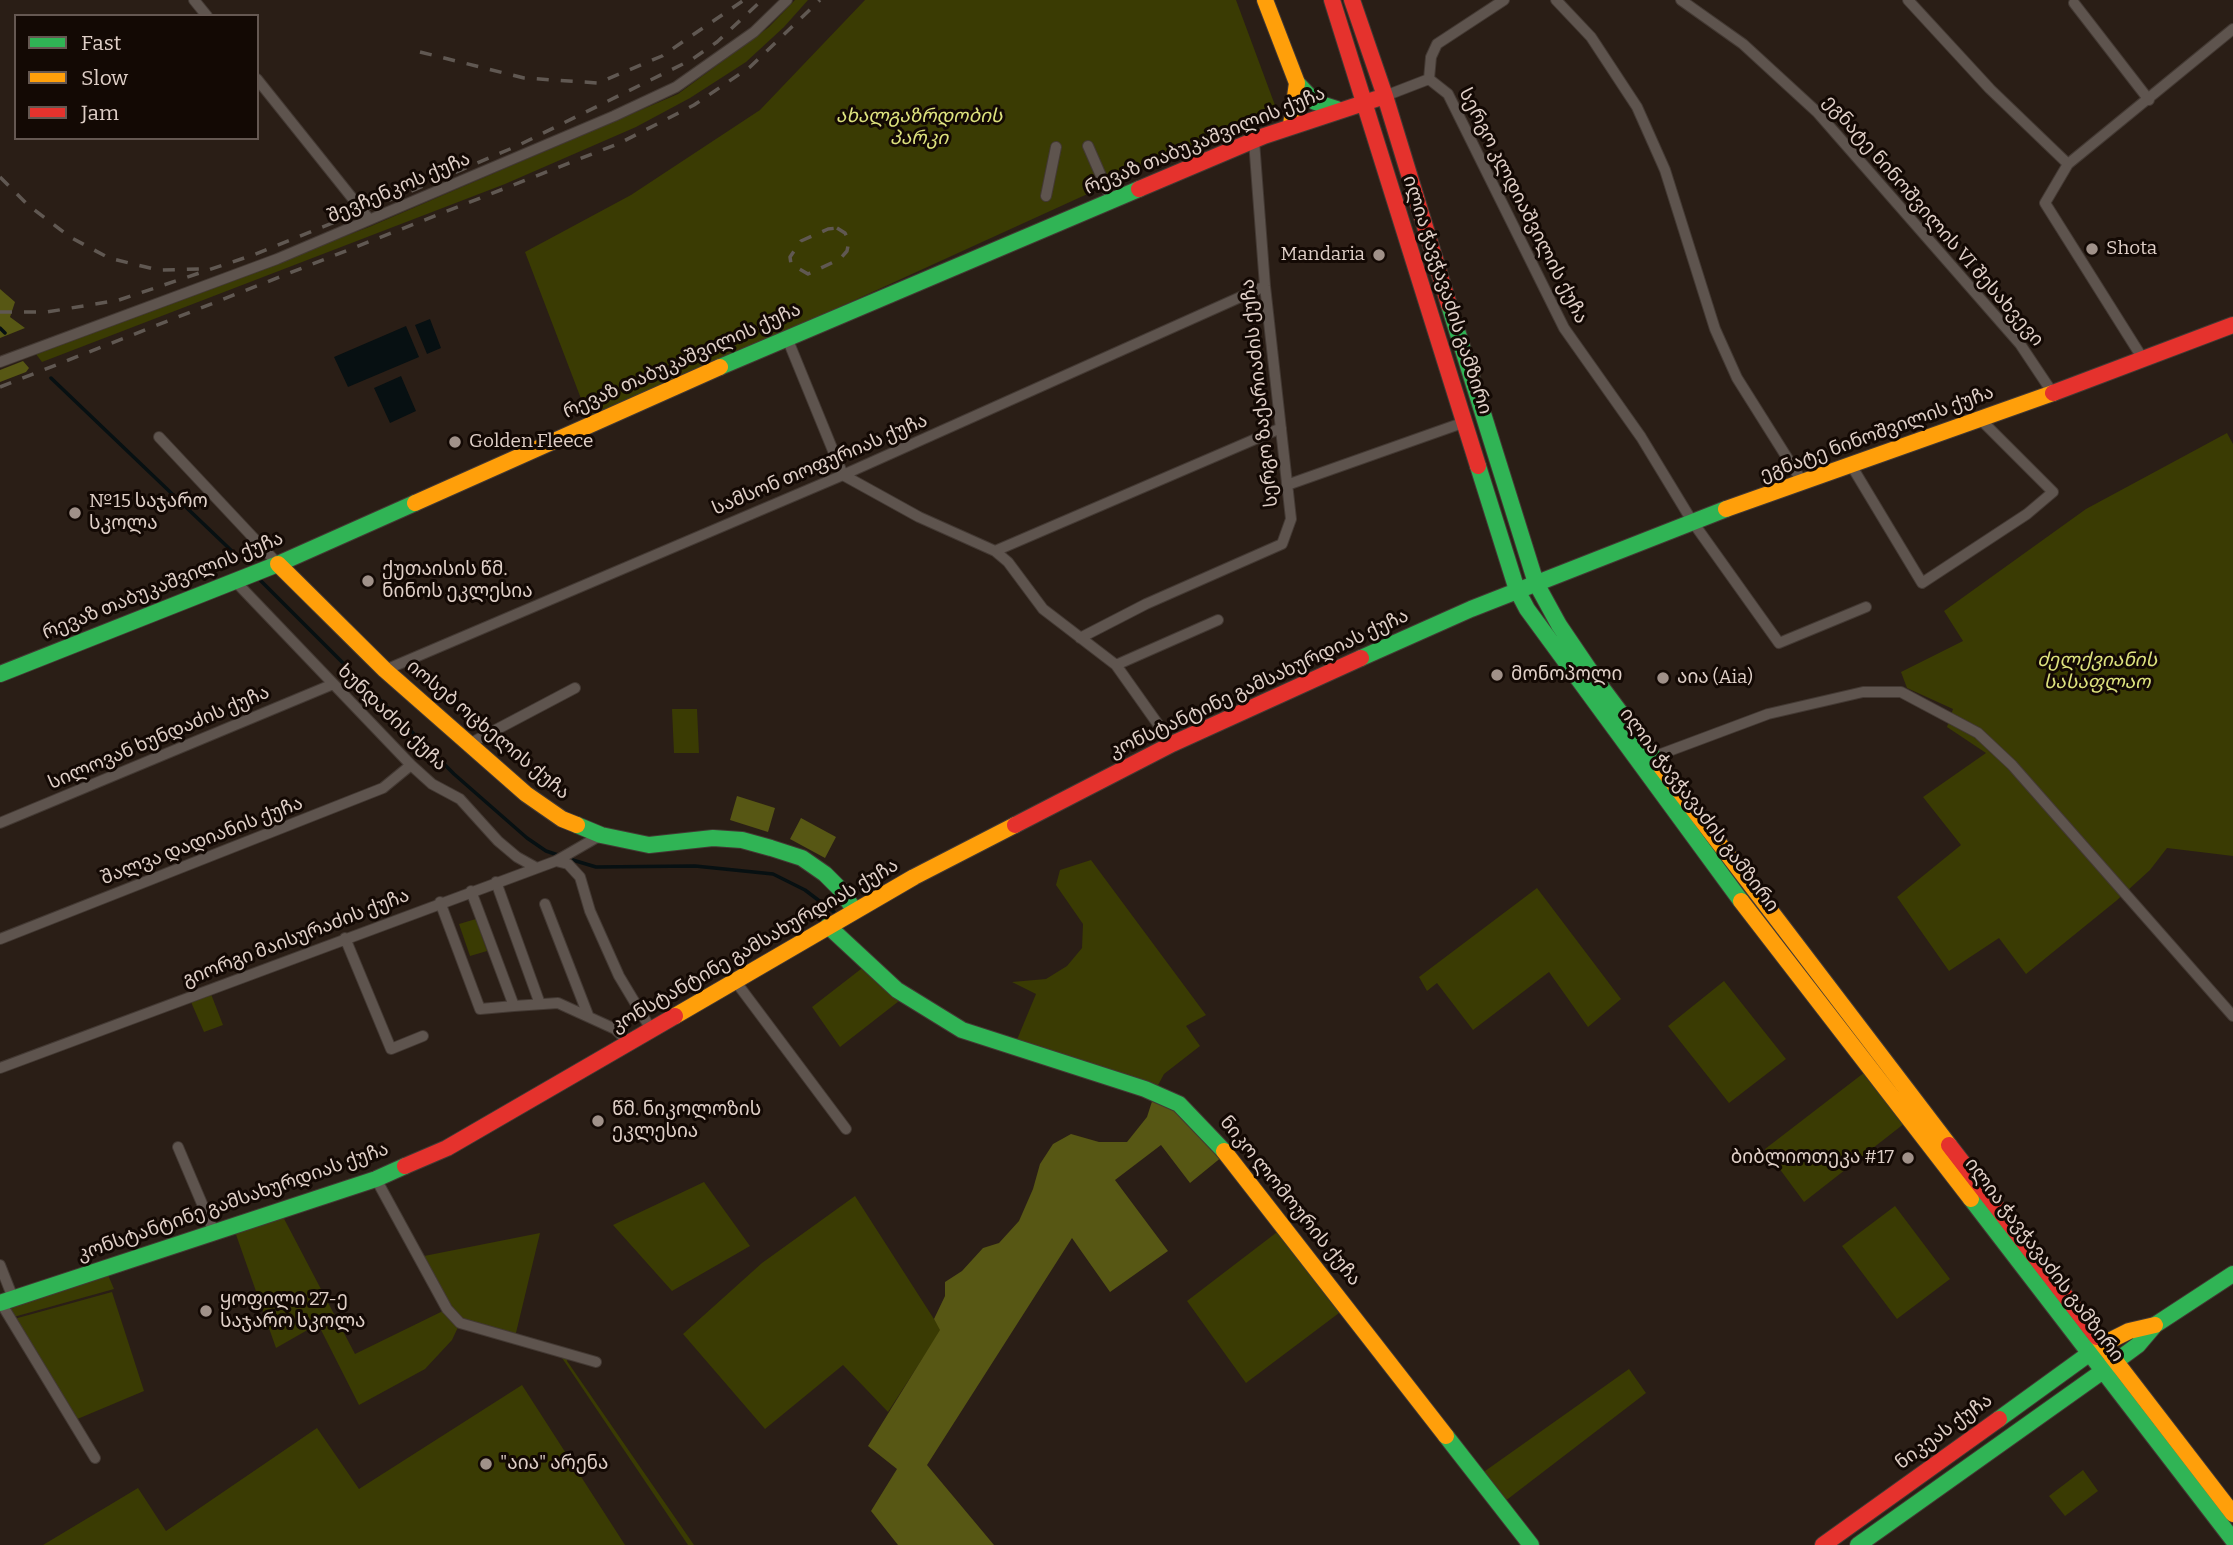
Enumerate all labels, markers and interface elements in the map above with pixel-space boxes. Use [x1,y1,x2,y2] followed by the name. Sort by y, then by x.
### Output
[14,14,259,140] legend
[81,30,121,56] text: Fast
[81,65,128,91] text: Slow
[1081,82,1329,200] street label: რევაზ თაბუკაშვილის ქუჩა
[1454,85,1592,327] street label: სერგო კლდიაშვილის ქუჩა
[1818,91,2048,351] street label: ეგნატე ნინოშვილის VI შესახვევი
[81,100,119,126] text: Jam
[836,106,1002,150] park label: ახალგაზრდობის პარკი
[324,148,474,228] street label: შევჩენკოს ქუჩა
[1398,173,1496,417] street label: ილია ჭავჭავაძის გამზირი
[2106,238,2157,260] place label: Shota
[2084,241,2100,257] marker: Shota
[1281,244,1365,266] place label: Mandaria
[1371,247,1387,263] marker: Mandaria
[1237,278,1283,508] street label: სერგო ზაქარიაძის ქუჩა
[560,298,804,424] street label: რევაზ თაბუკაშვილის ქუჩა
[1757,381,1997,487] street label: ეგნატე ნინოშვილის ქუჩა
[709,409,931,521] street label: სამსონ თოფურიას ქუჩა
[469,431,593,453] place label: Golden Fleece
[447,434,463,450] marker: Golden Fleece
[89,491,208,535] place label: №15 საჯარო სკოლა
[67,505,83,521] marker: №15 საჯარო სკოლა
[39,527,287,645] street label: რევაზ თაბუკაშვილის ქუჩა
[382,559,533,603] place label: ქუთაისის წმ. ნინოს ეკლესია
[360,573,376,589] marker: ქუთაისის წმ. ნინოს ეკლესია
[1106,604,1412,764] street label: კონსტანტინე გამსახურდიას ქუჩა
[2037,650,2157,694] park label: ძელქვიანის სასაფლაო
[402,655,574,805] street label: იოსებ ოცხელის ქუჩა
[333,660,451,776] street label: ხუნდაძის ქუჩა
[1511,664,1622,686] place label: მონოპოლი
[1489,667,1505,683] marker: მონოპოლი
[1677,667,1753,689] place label: აია (Aia)
[1655,670,1671,686] marker: აია (Aia)
[45,681,273,795] street label: სილოვან ხუნდაძის ქუჩა
[1615,703,1783,917] street label: ილია ჭავჭავაძის გამზირი
[98,792,306,890] street label: შალვა დადიანის ქუჩა
[607,854,903,1038] street label: კონსტანტინე გამსახურდიას ქუჩა
[179,884,413,992] street label: გიორგი მაისურაძის ქუჩა
[612,1099,761,1143] place label: წმ. ნიკოლოზის ეკლესია
[1214,1111,1366,1291] street label: ნიკო ლომოურის ქუჩა
[590,1113,606,1129] marker: წმ. ნიკოლოზის ეკლესია
[74,1138,392,1266] street label: კონსტანტინე გამსახურდიას ქუჩა
[1731,1147,1894,1169] place label: ბიბლიოთეკა #17
[1900,1150,1916,1166] marker: ბიბლიოთეკა #17
[1960,1153,2128,1367] street label: ილია ჭავჭავაძის გამზირი
[220,1289,366,1333] place label: ყოფილი 27-ე საჯარო სკოლა
[198,1303,214,1319] marker: ყოფილი 27-ე საჯარო სკოლა
[1891,1389,1997,1475] street label: ნიკეას ქუჩა
[500,1453,609,1475] place label: "აია" არენა
[478,1456,494,1472] marker: "აია" არენა

